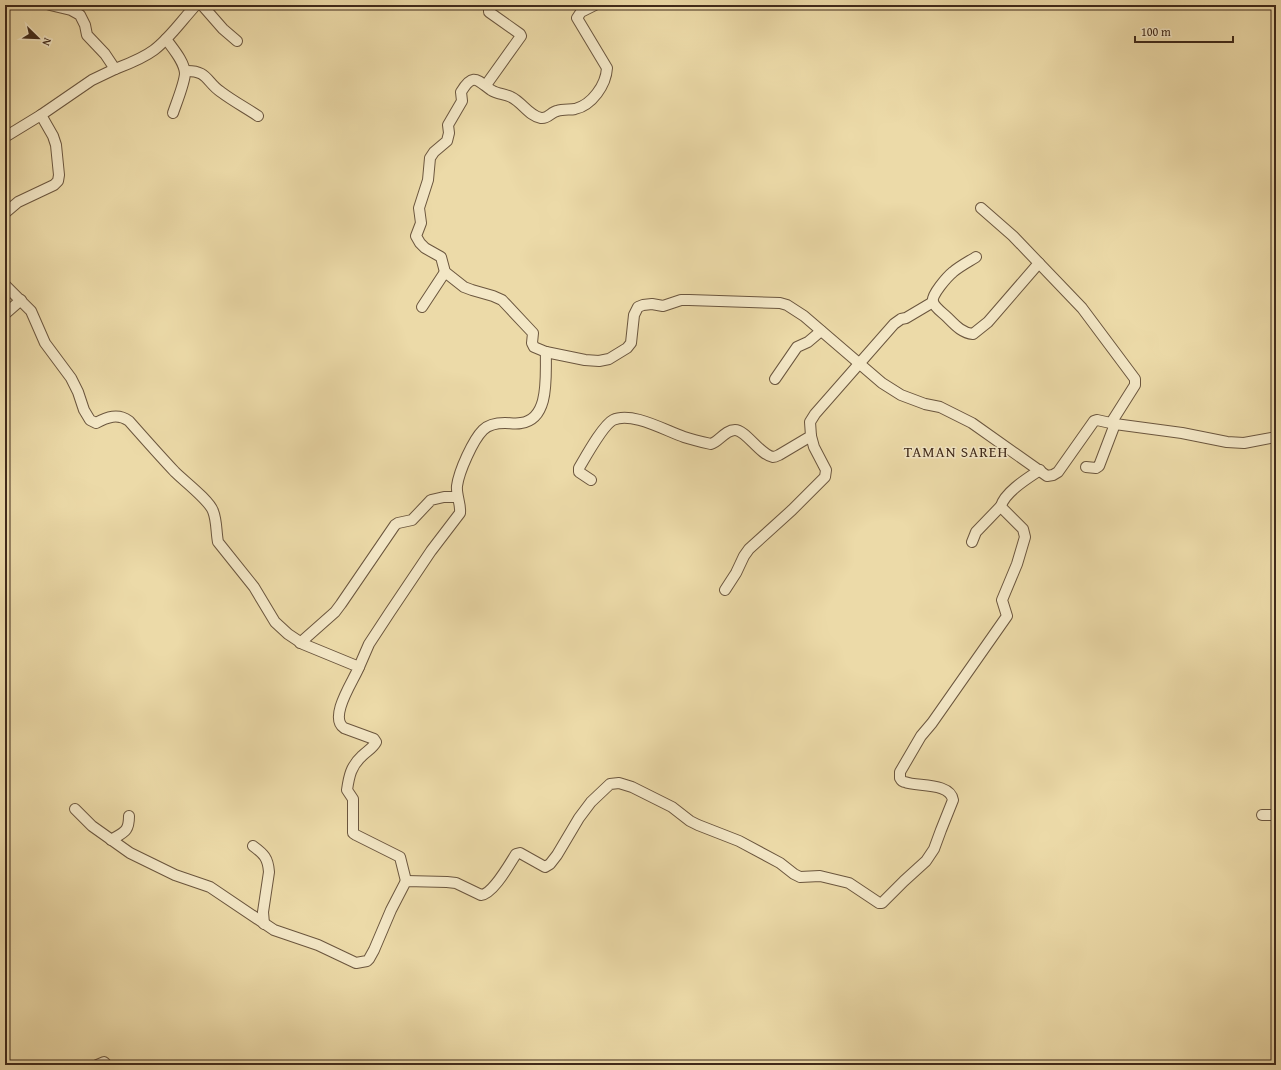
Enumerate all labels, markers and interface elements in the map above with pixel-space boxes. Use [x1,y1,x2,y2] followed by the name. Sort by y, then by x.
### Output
[18,18,58,58] north arrow
[1135,18,1233,44] scale bar
[1141,23,1171,40] text: 100 m
[38,35,56,49] text: N
[904,441,1008,462] district label: TAMAN SAREH

